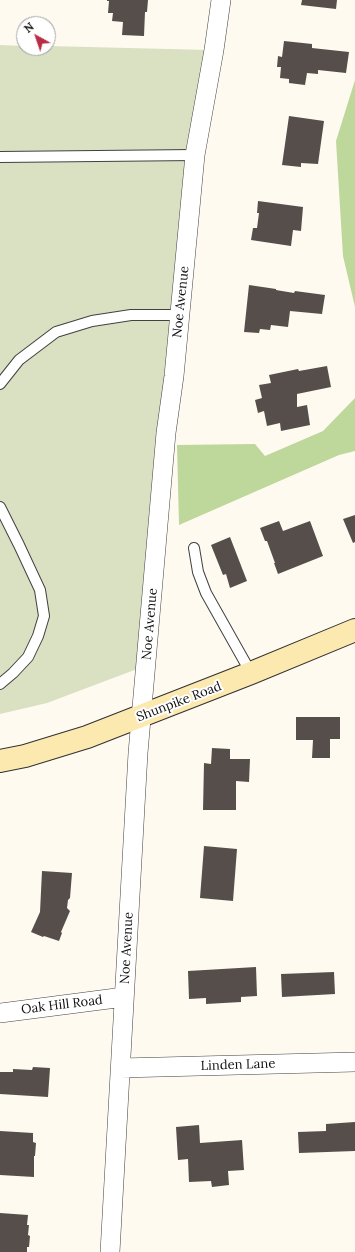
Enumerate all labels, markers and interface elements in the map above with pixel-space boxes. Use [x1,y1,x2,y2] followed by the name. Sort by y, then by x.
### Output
[16,16,56,56] north arrow
[21,19,37,36] text: N
[169,265,193,339] street label: Noe Avenue
[139,587,161,661] street label: Noe Avenue
[134,679,224,725] street label: Shunpike Road
[117,912,137,984] street label: Noe Avenue
[20,992,104,1018] street label: Oak Hill Road
[200,1056,276,1074] street label: Linden Lane

